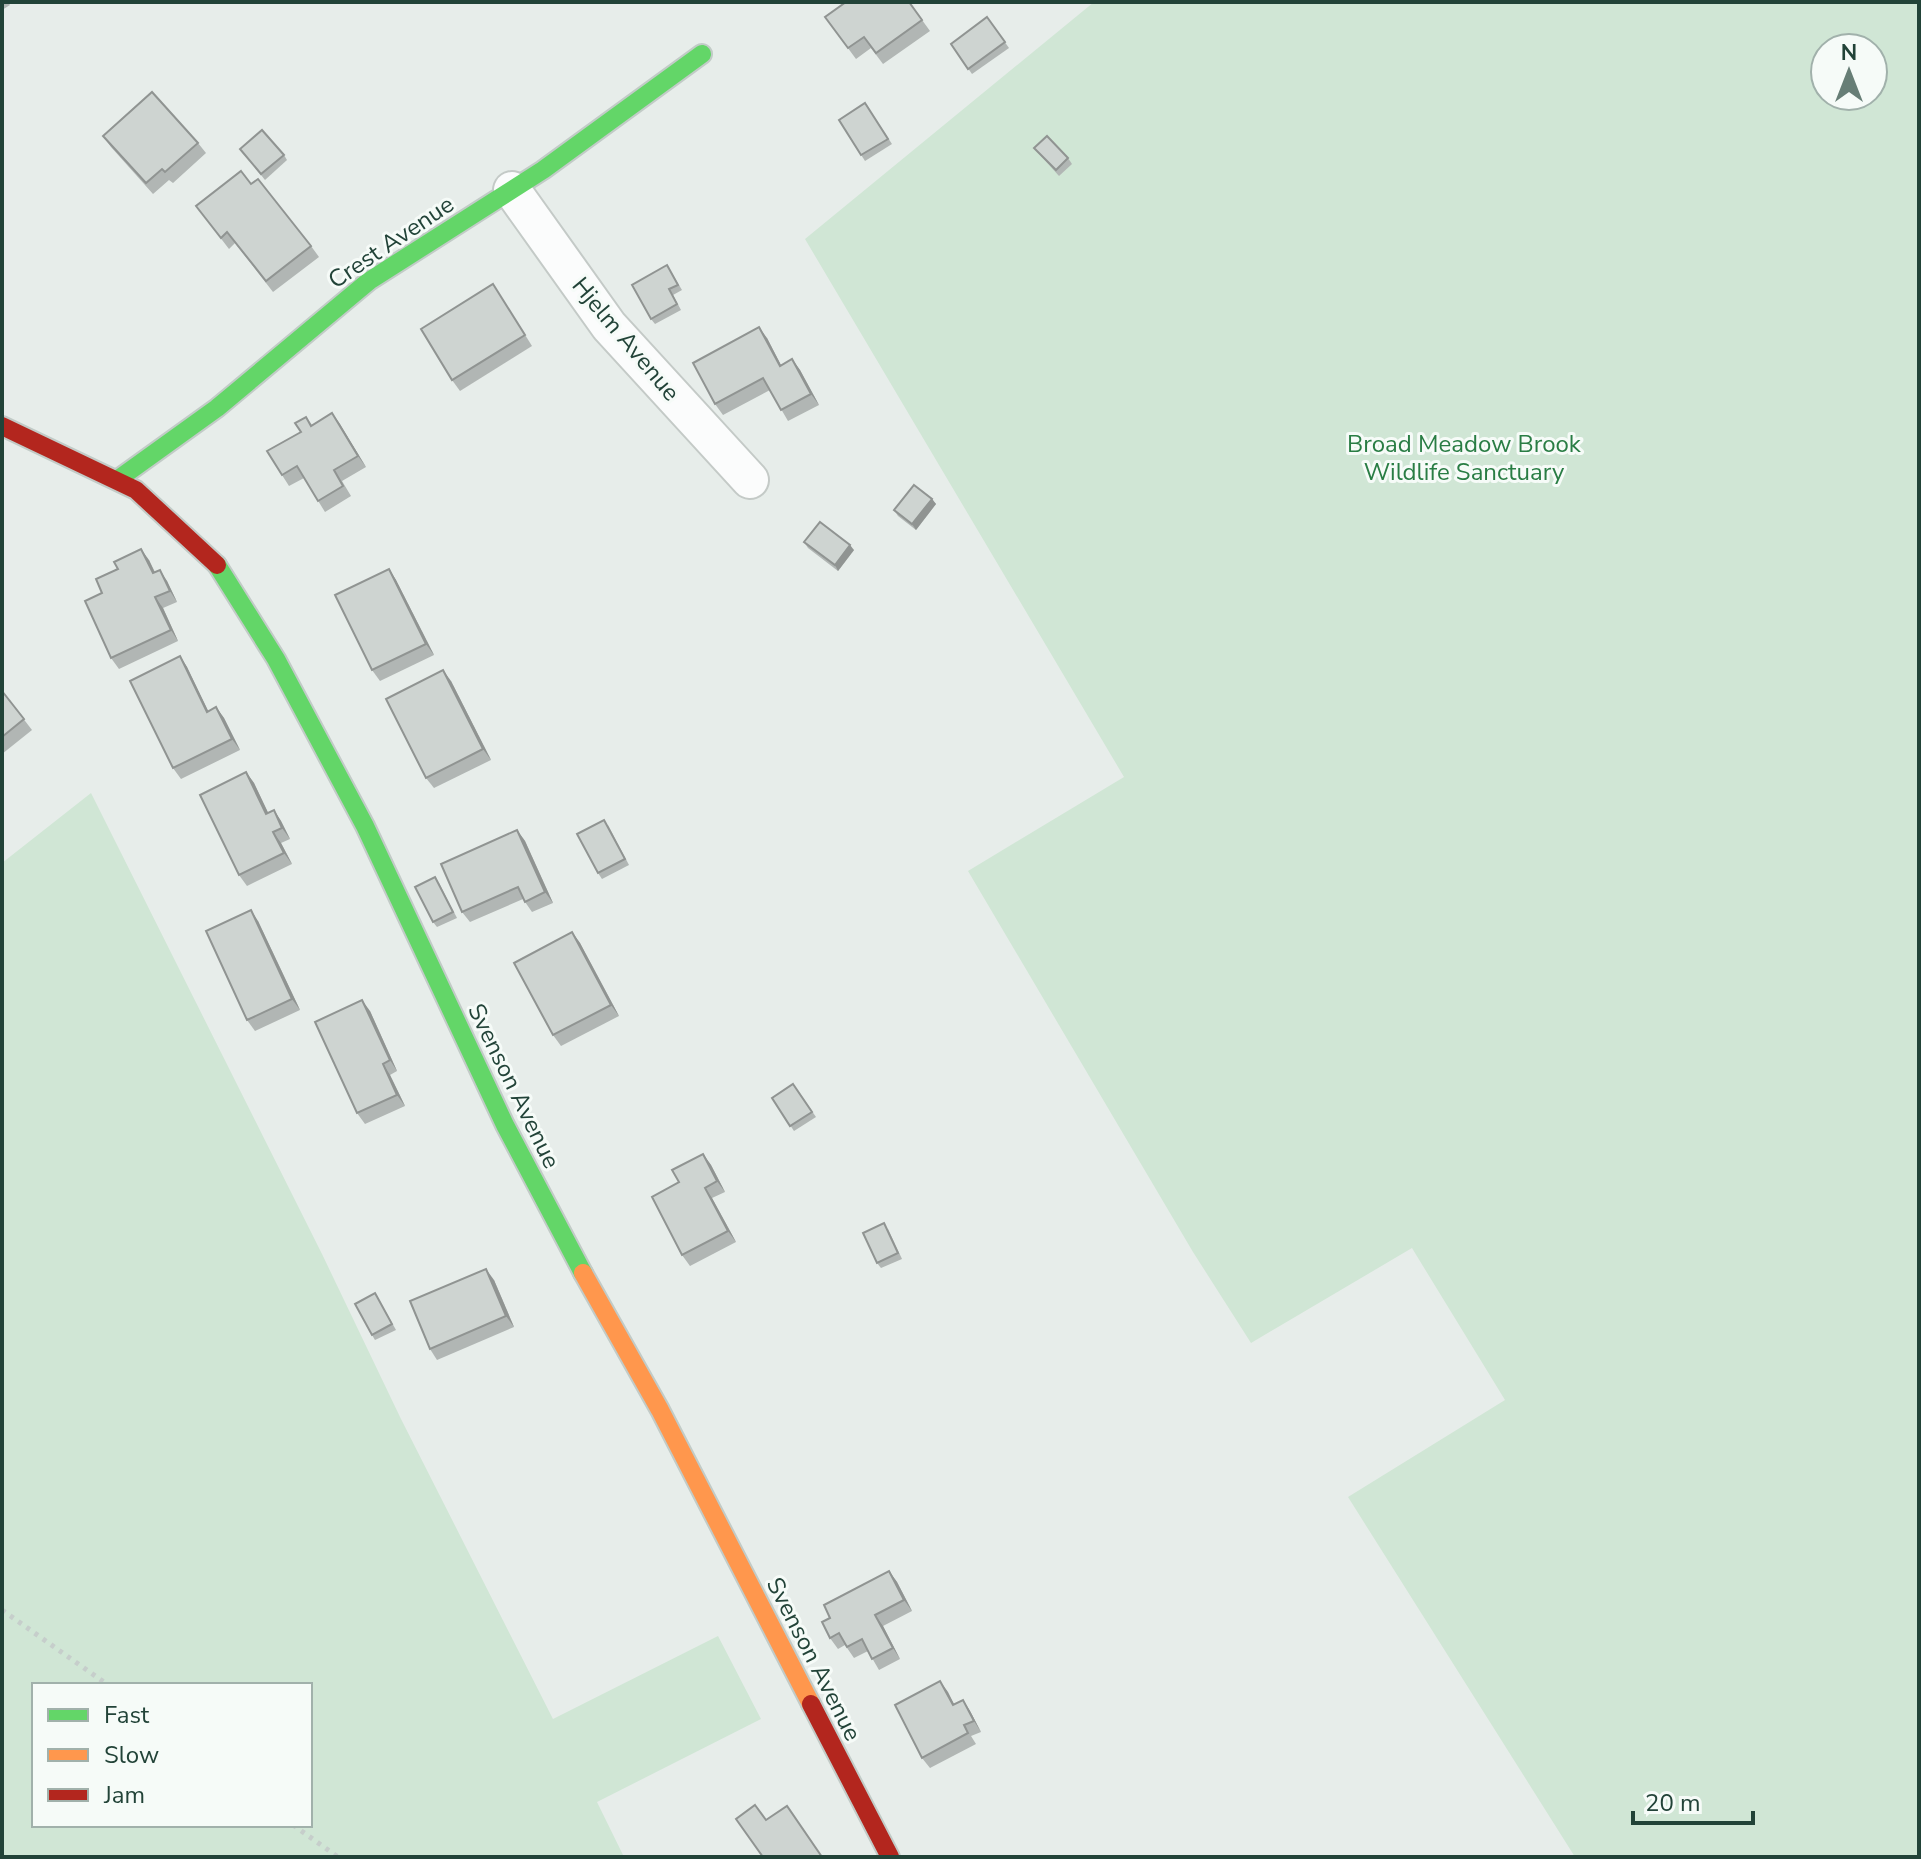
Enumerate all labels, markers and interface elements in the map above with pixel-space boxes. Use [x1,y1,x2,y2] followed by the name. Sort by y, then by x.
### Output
[1809,32,1889,112] north arrow
[1841,38,1857,68] text: N
[322,188,460,296] street label: Crest Avenue
[565,270,687,408] street label: Hjelm Avenue
[1347,428,1582,488] park label: Broad Meadow Brook Wildlife Sanctuary
[460,998,568,1174] street label: Svenson Avenue
[759,1572,869,1746] street label: Svenson Avenue
[32,1683,312,1827] legend
[104,1699,150,1731] text: Fast
[104,1739,159,1771] text: Slow
[1633,1775,1753,1825] scale bar
[103,1779,145,1811] text: Jam
[1645,1787,1701,1819] text: 20 m

